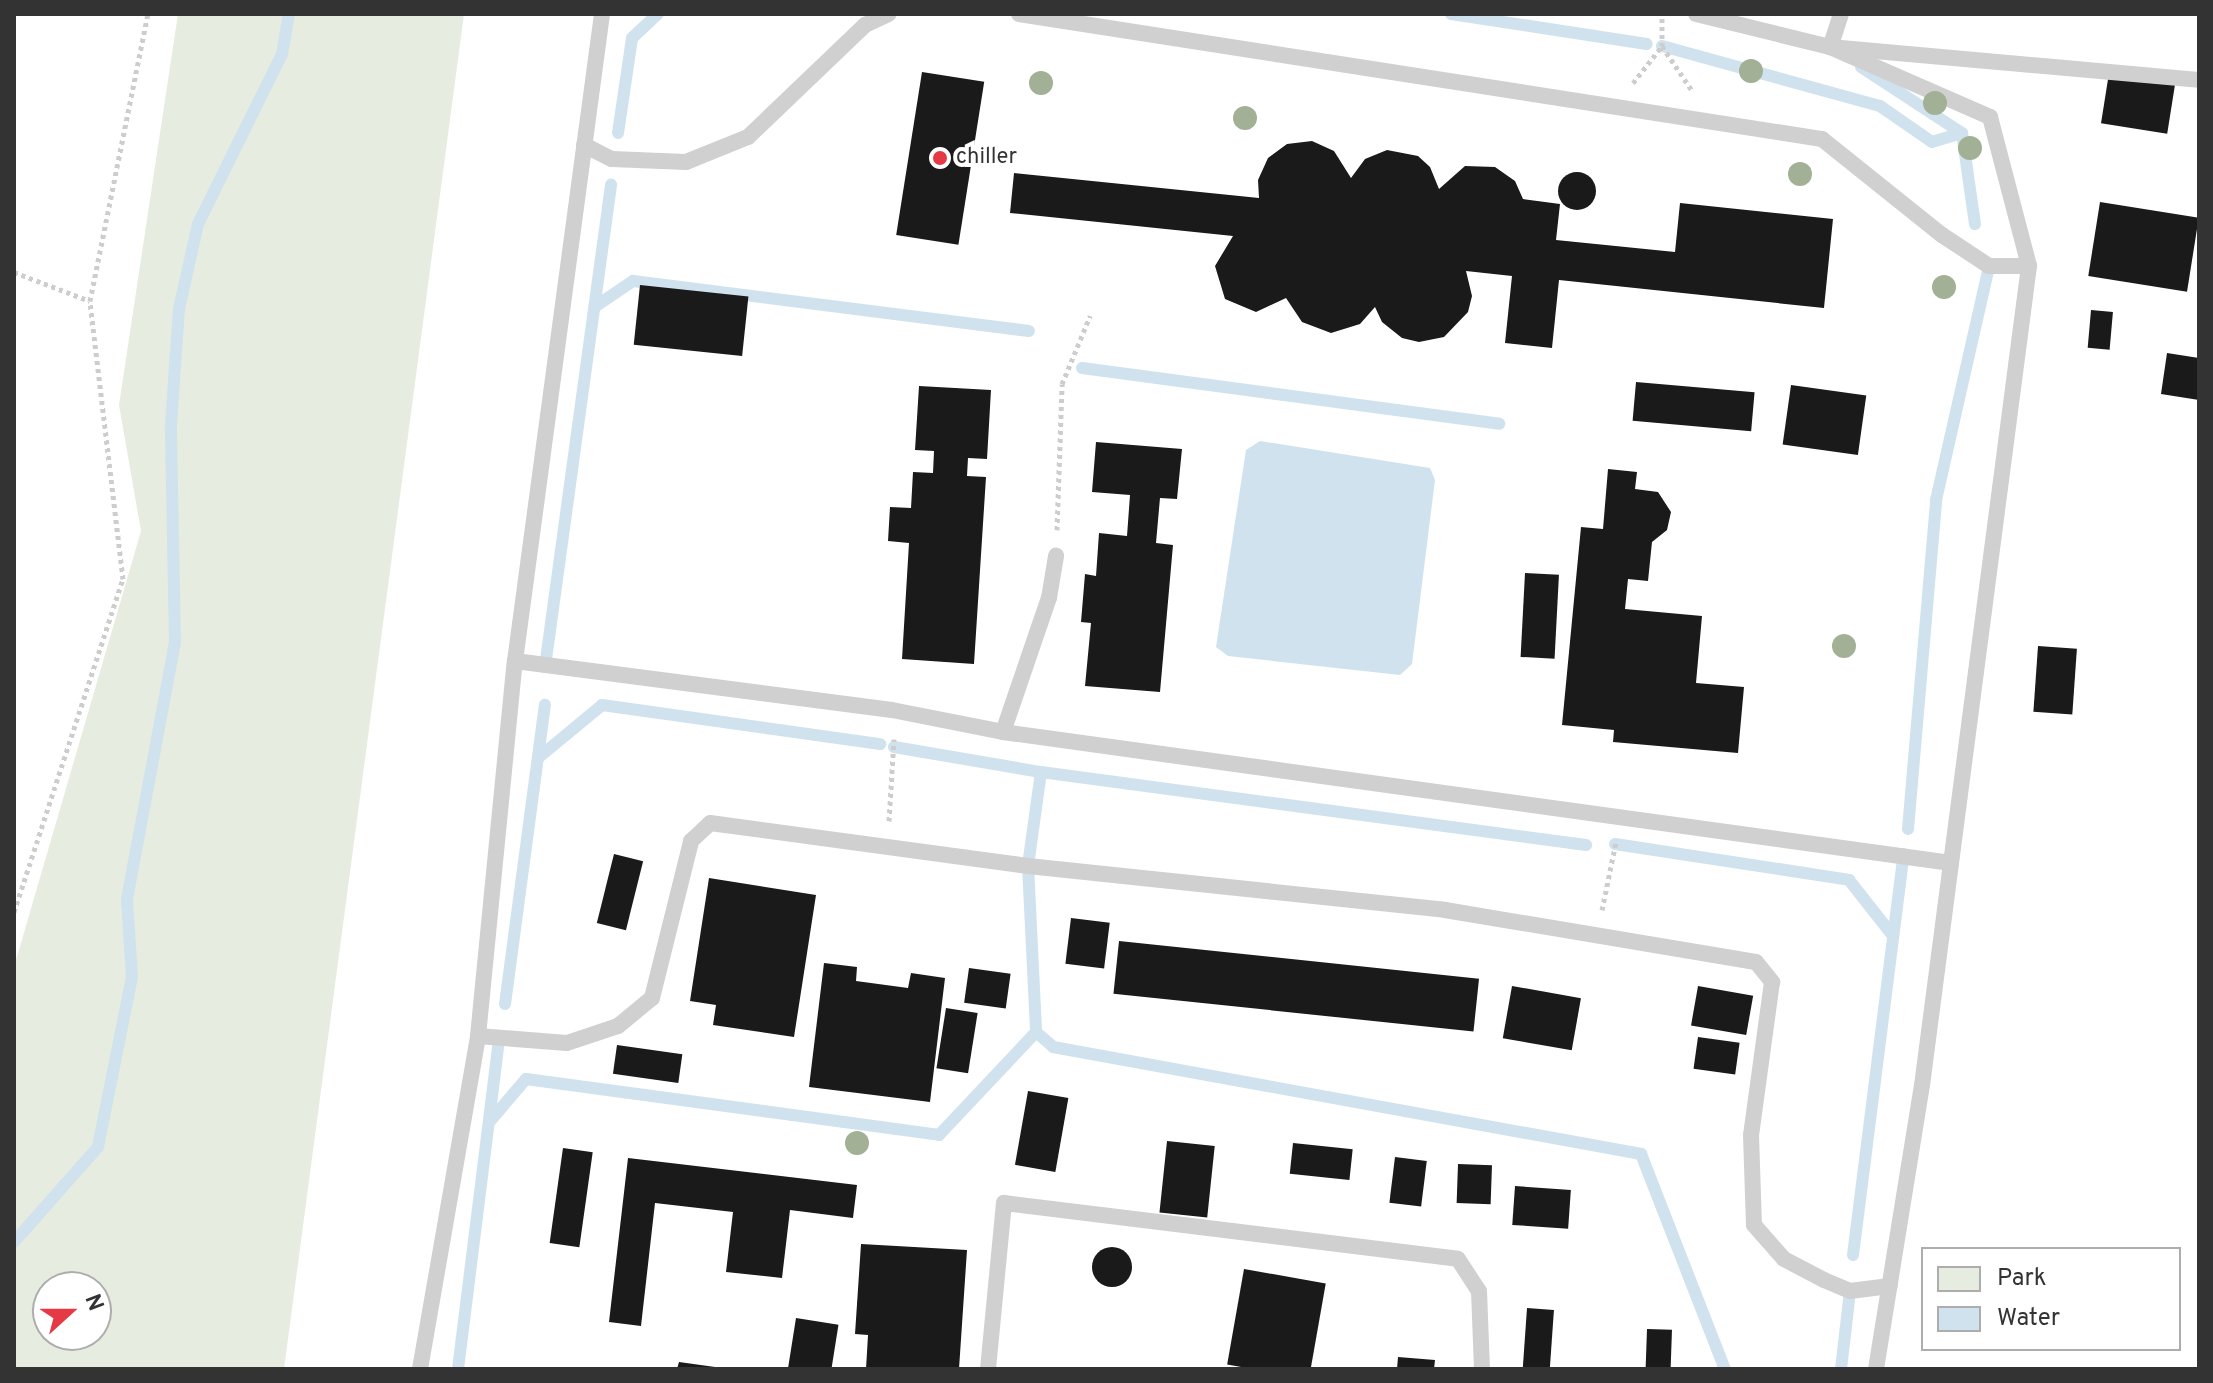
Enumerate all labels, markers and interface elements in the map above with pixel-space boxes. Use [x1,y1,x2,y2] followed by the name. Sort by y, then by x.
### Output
[956,145,1017,171] place label: chiller
[931,149,949,167] marker: chiller
[1921,1247,2181,1351] legend
[1997,1264,2047,1294] text: Park
[32,1271,112,1351] north arrow
[78,1291,108,1315] text: N
[1997,1304,2060,1334] text: Water

